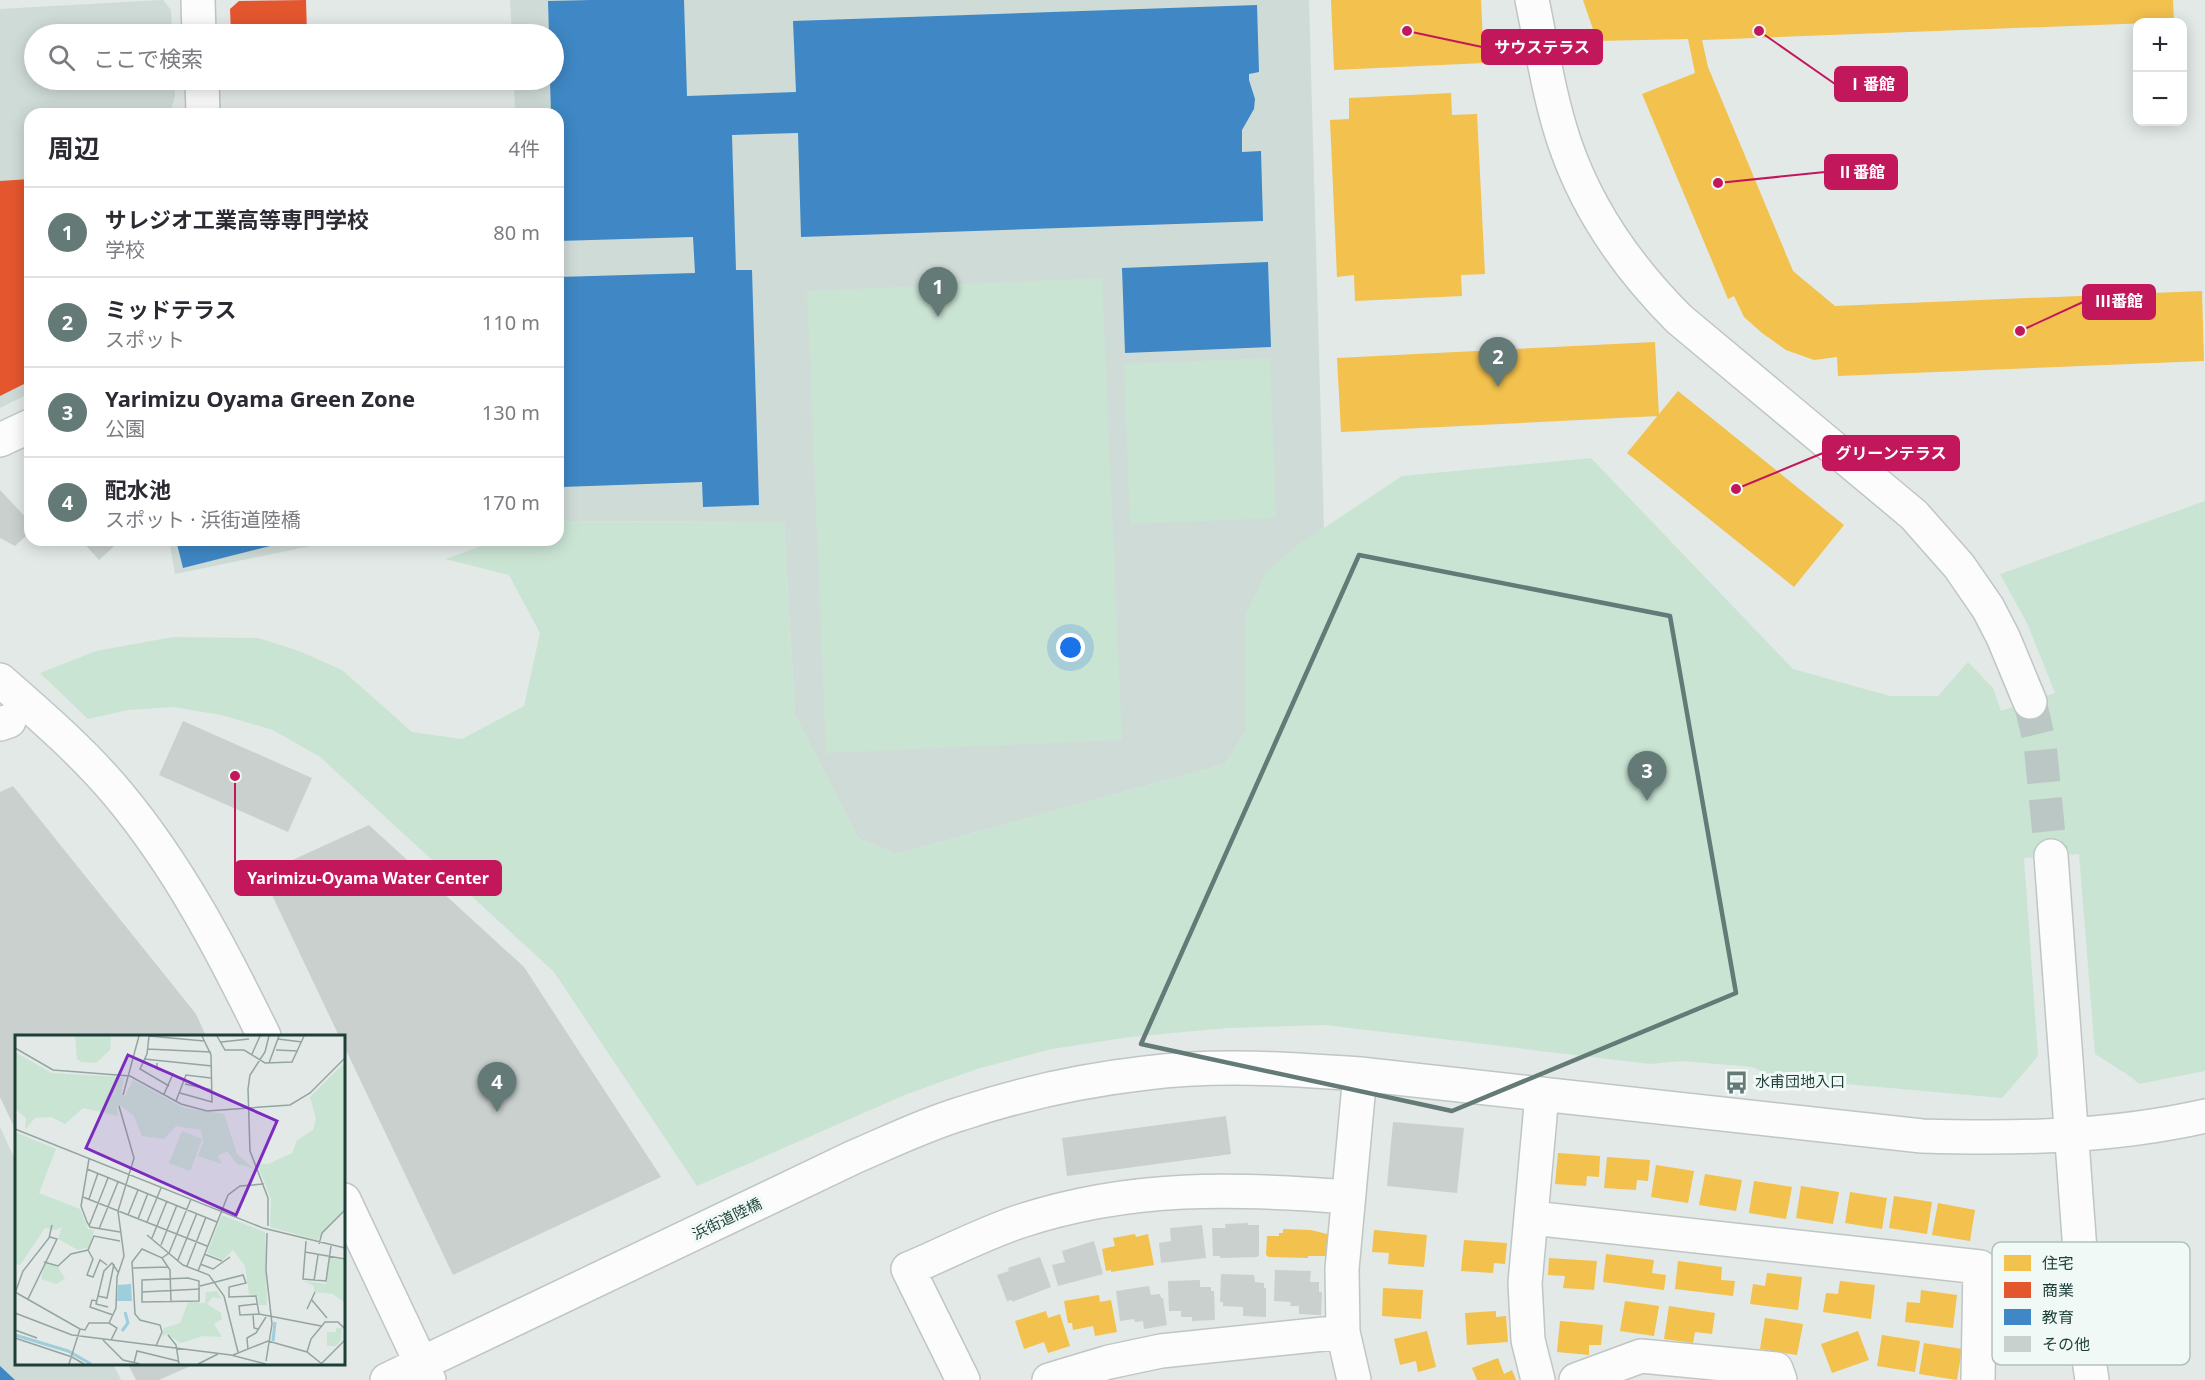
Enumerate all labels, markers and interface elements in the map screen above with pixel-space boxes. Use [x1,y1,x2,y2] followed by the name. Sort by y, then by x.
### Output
[2133,18,2187,126] map controls
[2133,18,2187,72] button: +
[24,24,564,90] search box
[1482,30,1602,64] callout: サウステラス
[1494,36,1590,58] text: サウステラス
[45,41,78,74] icon: search
[93,43,203,73] text: ここで検索
[1835,67,1907,101] callout: Ⅰ番館
[2133,72,2187,126] button: −
[1847,73,1895,95] text: Ⅰ番館
[48,130,100,166] text: 周辺
[509,135,540,162] text: 4件
[1825,155,1897,189] callout: Ⅱ番館
[1837,161,1885,183] text: Ⅱ番館
[105,204,369,234] text: サレジオ工業高等専門学校
[62,219,73,246] text: 1
[493,219,540,246] text: 80 m
[105,236,145,263] text: 学校
[918,268,958,317] pin: 1
[2083,285,2155,319] callout: Ⅲ番館
[2095,290,2143,312] text: Ⅲ番館
[105,294,237,324] text: ミッドテラス
[62,309,73,336] text: 2
[482,309,540,336] text: 110 m
[105,326,185,353] text: スポット
[1478,338,1518,387] pin: 2
[105,383,415,413] text: Yarimizu Oyama Green Zone
[62,399,73,426] text: 3
[482,399,540,426] text: 130 m
[105,415,145,442] text: 公園
[1823,436,1959,470] callout: グリーンテラス
[1836,442,1946,464] text: グリーンテラス
[105,474,171,504] text: 配水池
[62,489,73,516] text: 4
[482,489,540,516] text: 170 m
[105,506,301,533] text: スポット · 浜街道陸橋
[1056,633,1085,662] your location
[1628,752,1666,801] pin: 3
[235,861,501,895] callout: Yarimizu-Oyama Water Center
[247,867,489,889] text: Yarimizu-Oyama Water Center
[15,1035,345,1365] inset map
[478,1062,516,1112] pin: 4
[1724,1069,1750,1095] bus stop icon: 水甫団地入口
[1755,1071,1845,1091] place label: 水甫団地入口
[688,1193,765,1244] street label: 浜街道陸橋
[1992,1242,2190,1365] legend
[2042,1252,2074,1274] text: 住宅
[2042,1279,2074,1301] text: 商業
[2042,1306,2074,1328] text: 教育
[2042,1333,2090,1355] text: その他

